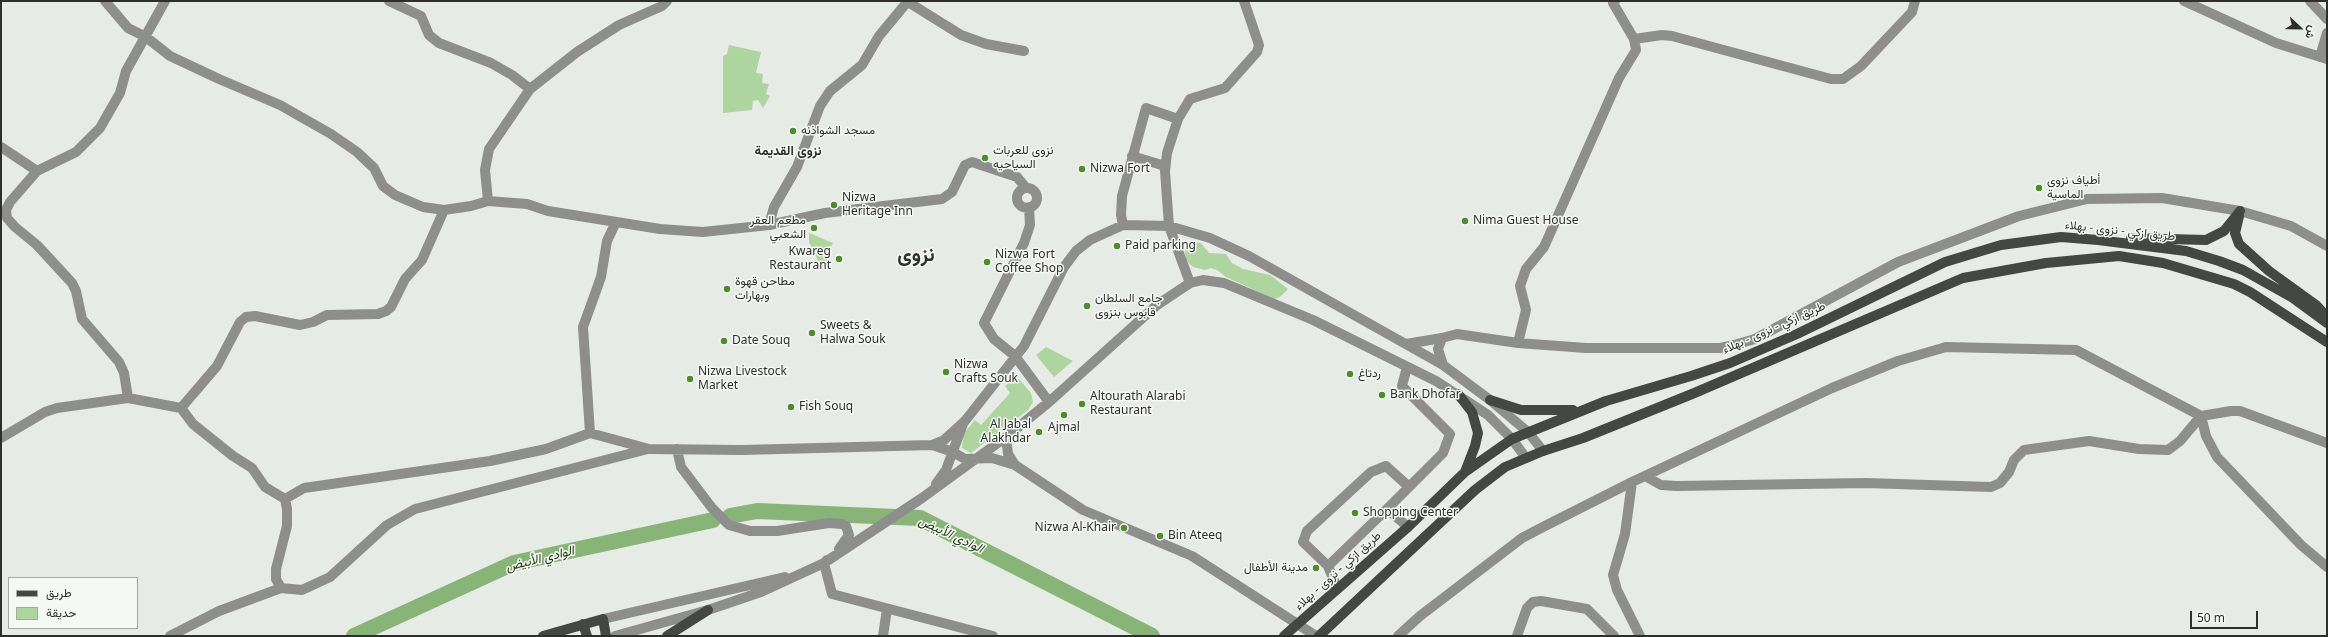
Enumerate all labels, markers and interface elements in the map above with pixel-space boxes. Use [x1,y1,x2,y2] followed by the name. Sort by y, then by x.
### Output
[2280,8,2320,48] north arrow
[2302,24,2321,42] text: ش
[801,124,875,138] place label: مسجد الشواذنه
[788,126,798,136] marker: مسجد الشواذنه
[755,143,821,159] district label: نزوى القديمة
[993,144,1053,172] place label: نزوى للعربات السياحيه
[980,153,990,163] marker: نزوى للعربات السياحيه
[1090,162,1150,176] place label: Nizwa Fort
[1077,164,1087,174] marker: Nizwa Fort
[2047,174,2100,202] place label: أطياف نزوى الماسية
[2034,183,2044,193] marker: أطياف نزوى الماسية
[842,191,913,219] place label: Nizwa Heritage Inn
[829,200,839,210] marker: Nizwa Heritage Inn
[750,214,806,242] place label: مطعم العقر الشعبي
[1473,214,1578,228] place label: Nima Guest House
[1460,216,1470,226] marker: Nima Guest House
[2064,218,2176,244] street label: طريق ازكي - نزوى - بهلاء
[809,223,819,233] marker: مطعم العقر الشعبي
[1125,239,1196,253] place label: Paid parking
[1112,241,1122,251] marker: Paid parking
[897,243,935,267] district label: نزوى
[769,245,831,273] place label: Kwareg Restaurant
[995,248,1063,276] place label: Nizwa Fort Coffee Shop
[834,254,844,264] marker: Kwareg Restaurant
[982,257,992,267] marker: Nizwa Fort Coffee Shop
[735,275,795,303] place label: مطاحن قهوة وبهارات
[722,284,732,294] marker: مطاحن قهوة وبهارات
[1095,292,1162,320] place label: جامع السلطان قابوس بنزوى
[1720,299,1828,357] street label: طريق ازكي - نزوى - بهلاء
[1082,301,1092,311] marker: جامع السلطان قابوس بنزوى
[820,319,886,347] place label: Sweets & Halwa Souk
[807,328,817,338] marker: Sweets & Halwa Souk
[732,334,790,348] place label: Date Souq
[719,336,729,346] marker: Date Souq
[954,358,1018,386] place label: Nizwa Crafts Souk
[698,365,787,393] place label: Nizwa Livestock Market
[941,367,951,377] marker: Nizwa Crafts Souk
[1358,367,1381,381] place label: ردتاغ
[1345,369,1355,379] marker: ردتاغ
[685,374,695,384] marker: Nizwa Livestock Market
[1390,388,1461,402] place label: Bank Dhofar
[1090,390,1186,418] place label: Altourath Alarabi Restaurant
[1377,390,1387,400] marker: Bank Dhofar
[1077,399,1087,409] marker: Altourath Alarabi Restaurant
[799,400,853,414] place label: Fish Souq
[786,402,796,412] marker: Fish Souq
[1059,410,1069,420] marker: Ajmal
[981,418,1031,446] place label: Al Jabal Alakhdar
[1048,421,1080,435] place label: Ajmal
[1034,427,1044,437] marker: Al Jabal Alakhdar
[1363,506,1458,520] place label: Shopping Center
[1350,508,1360,518] marker: Shopping Center
[916,513,986,557] water label: الوادي الأبيض
[1035,521,1116,535] place label: Nizwa Al-Khair
[1119,523,1129,533] marker: Nizwa Al-Khair
[1168,529,1222,543] place label: Bin Ateeq
[1292,529,1384,613] street label: طريق ازكي - نزوى - بهلاء
[1155,531,1165,541] marker: Bin Ateeq
[504,543,576,575] water label: الوادي الأبيض
[1244,561,1308,575] place label: مدينة الأطفال
[1311,563,1321,573] marker: مدينة الأطفال
[8,577,138,629] legend
[46,584,71,601] text: طريق
[2192,603,2260,629] scale bar
[46,604,76,621] text: حديقة
[2197,609,2225,626] text: 50 m

